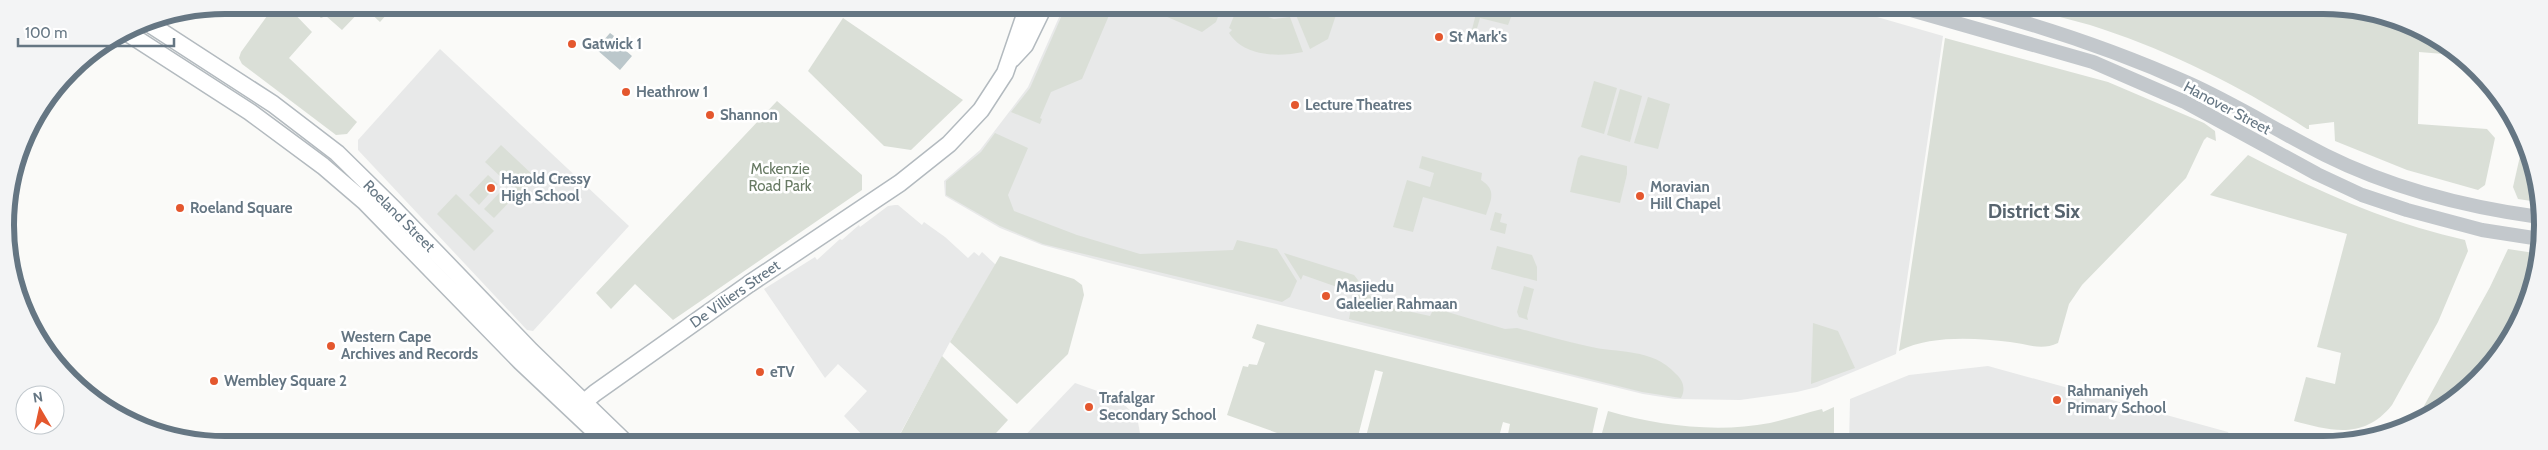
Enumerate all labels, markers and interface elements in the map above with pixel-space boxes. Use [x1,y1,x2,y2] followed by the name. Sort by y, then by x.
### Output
[18,15,174,47] scale bar
[25,24,67,42] text: 100 m
[1449,28,1507,46] place label: St Mark's
[1433,31,1445,43] marker: St Mark's
[582,35,642,53] place label: Gatwick 1
[566,38,578,50] marker: Gatwick 1
[2181,78,2273,138] street label: Hanover Street
[636,83,708,101] place label: Heathrow 1
[620,86,632,98] marker: Heathrow 1
[1305,96,1412,114] place label: Lecture Theatres
[1289,99,1301,111] marker: Lecture Theatres
[720,106,778,124] place label: Shannon
[704,109,716,121] marker: Shannon
[749,160,812,195] park label: Mckenzie Road Park
[501,170,592,205] place label: Harold Cressy High School
[359,176,439,256] street label: Roeland Street
[1650,178,1721,213] place label: Moravian Hill Chapel
[485,182,497,194] marker: Harold Cressy High School
[1634,190,1646,202] marker: Moravian Hill Chapel
[190,199,293,217] place label: Roeland Square
[1988,199,2080,223] district label: District Six
[174,202,186,214] marker: Roeland Square
[687,256,783,332] street label: De Villiers Street
[1336,278,1458,313] place label: Masjiedu Galeelier Rahmaan
[1320,290,1332,302] marker: Masjiedu Galeelier Rahmaan
[341,328,478,363] place label: Western Cape Archives and Records
[325,340,337,352] marker: Western Cape Archives and Records
[770,363,795,381] place label: eTV
[754,366,766,378] marker: eTV
[224,372,347,390] place label: Wembley Square 2
[208,375,220,387] marker: Wembley Square 2
[2067,382,2166,417] place label: Rahmaniyeh Primary School
[15,385,65,435] north arrow
[32,387,44,407] text: N
[1099,389,1216,424] place label: Trafalgar Secondary School
[2051,394,2063,406] marker: Rahmaniyeh Primary School
[1083,401,1095,413] marker: Trafalgar Secondary School

